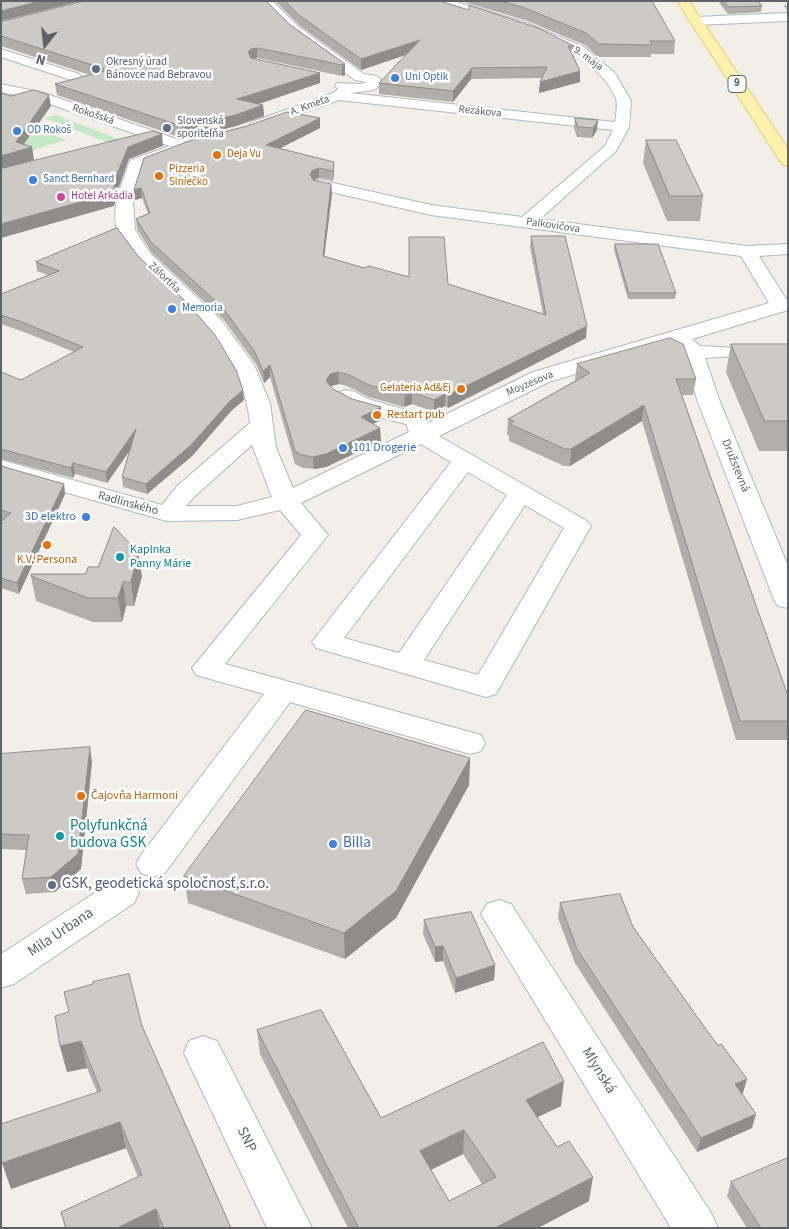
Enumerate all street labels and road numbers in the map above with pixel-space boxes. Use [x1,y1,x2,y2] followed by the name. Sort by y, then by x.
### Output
[571,44,605,74] street label: 9. mája
[728,76,746,92] road number: 9
[289,93,331,119] street label: A. Kmeťa
[70,102,116,128] street label: Rokošská
[458,103,502,121] street label: Rezákova
[525,216,581,236] street label: Palkovičova
[145,260,183,296] street label: Záfortňa
[504,368,556,400] street label: Moyzesova
[718,437,752,495] street label: Družstevná
[96,489,160,519] street label: Radlinského
[25,904,97,962] street label: Mila Urbana
[577,1045,619,1097] street label: Mlynská
[232,1124,260,1156] street label: SNP

